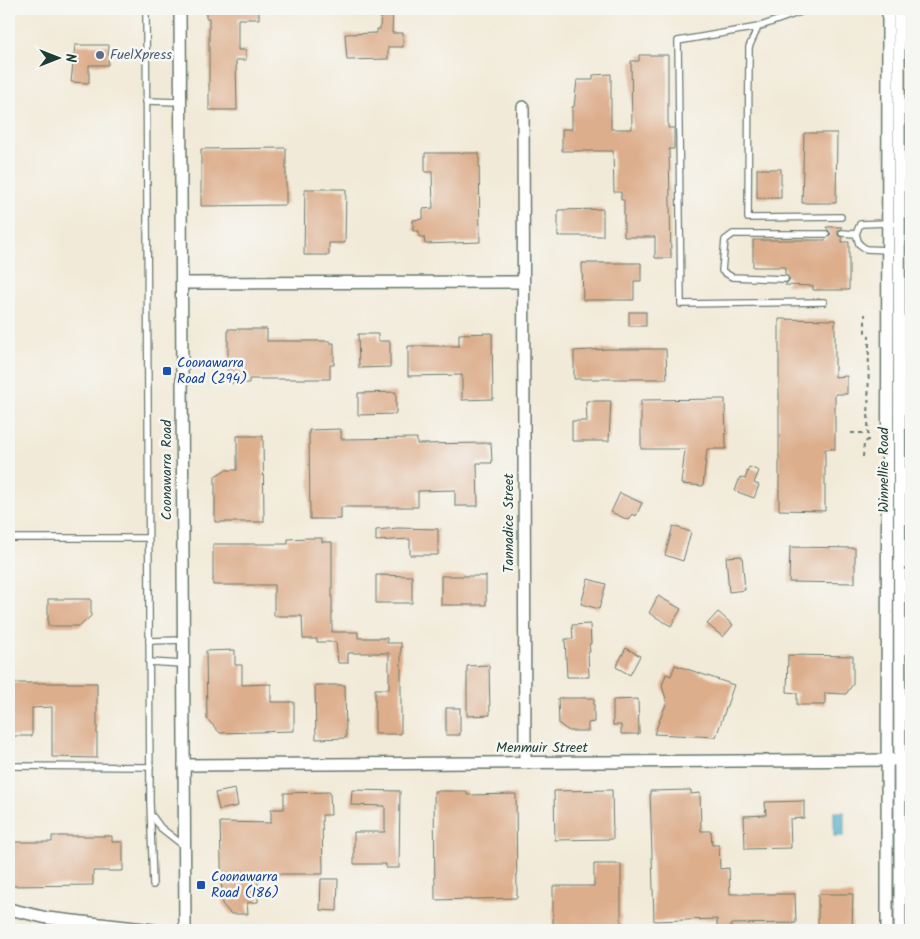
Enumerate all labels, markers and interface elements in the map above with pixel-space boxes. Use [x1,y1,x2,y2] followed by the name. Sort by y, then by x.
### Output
[32,32,82,82] north arrow
[110,44,172,66] place label: FuelXpress
[94,49,106,61] marker: FuelXpress
[59,54,81,63] text: N
[177,352,247,390] place label: Coonawarra Road (294)
[161,365,173,377] marker: Coonawarra Road (294)
[156,419,178,520] street label: Coonawarra Road
[873,426,895,513] street label: Winnellie Road
[498,473,520,573] street label: Tannadice Street
[496,737,588,759] street label: Menmuir Street
[211,866,279,904] place label: Coonawarra Road (186)
[195,879,207,891] marker: Coonawarra Road (186)

